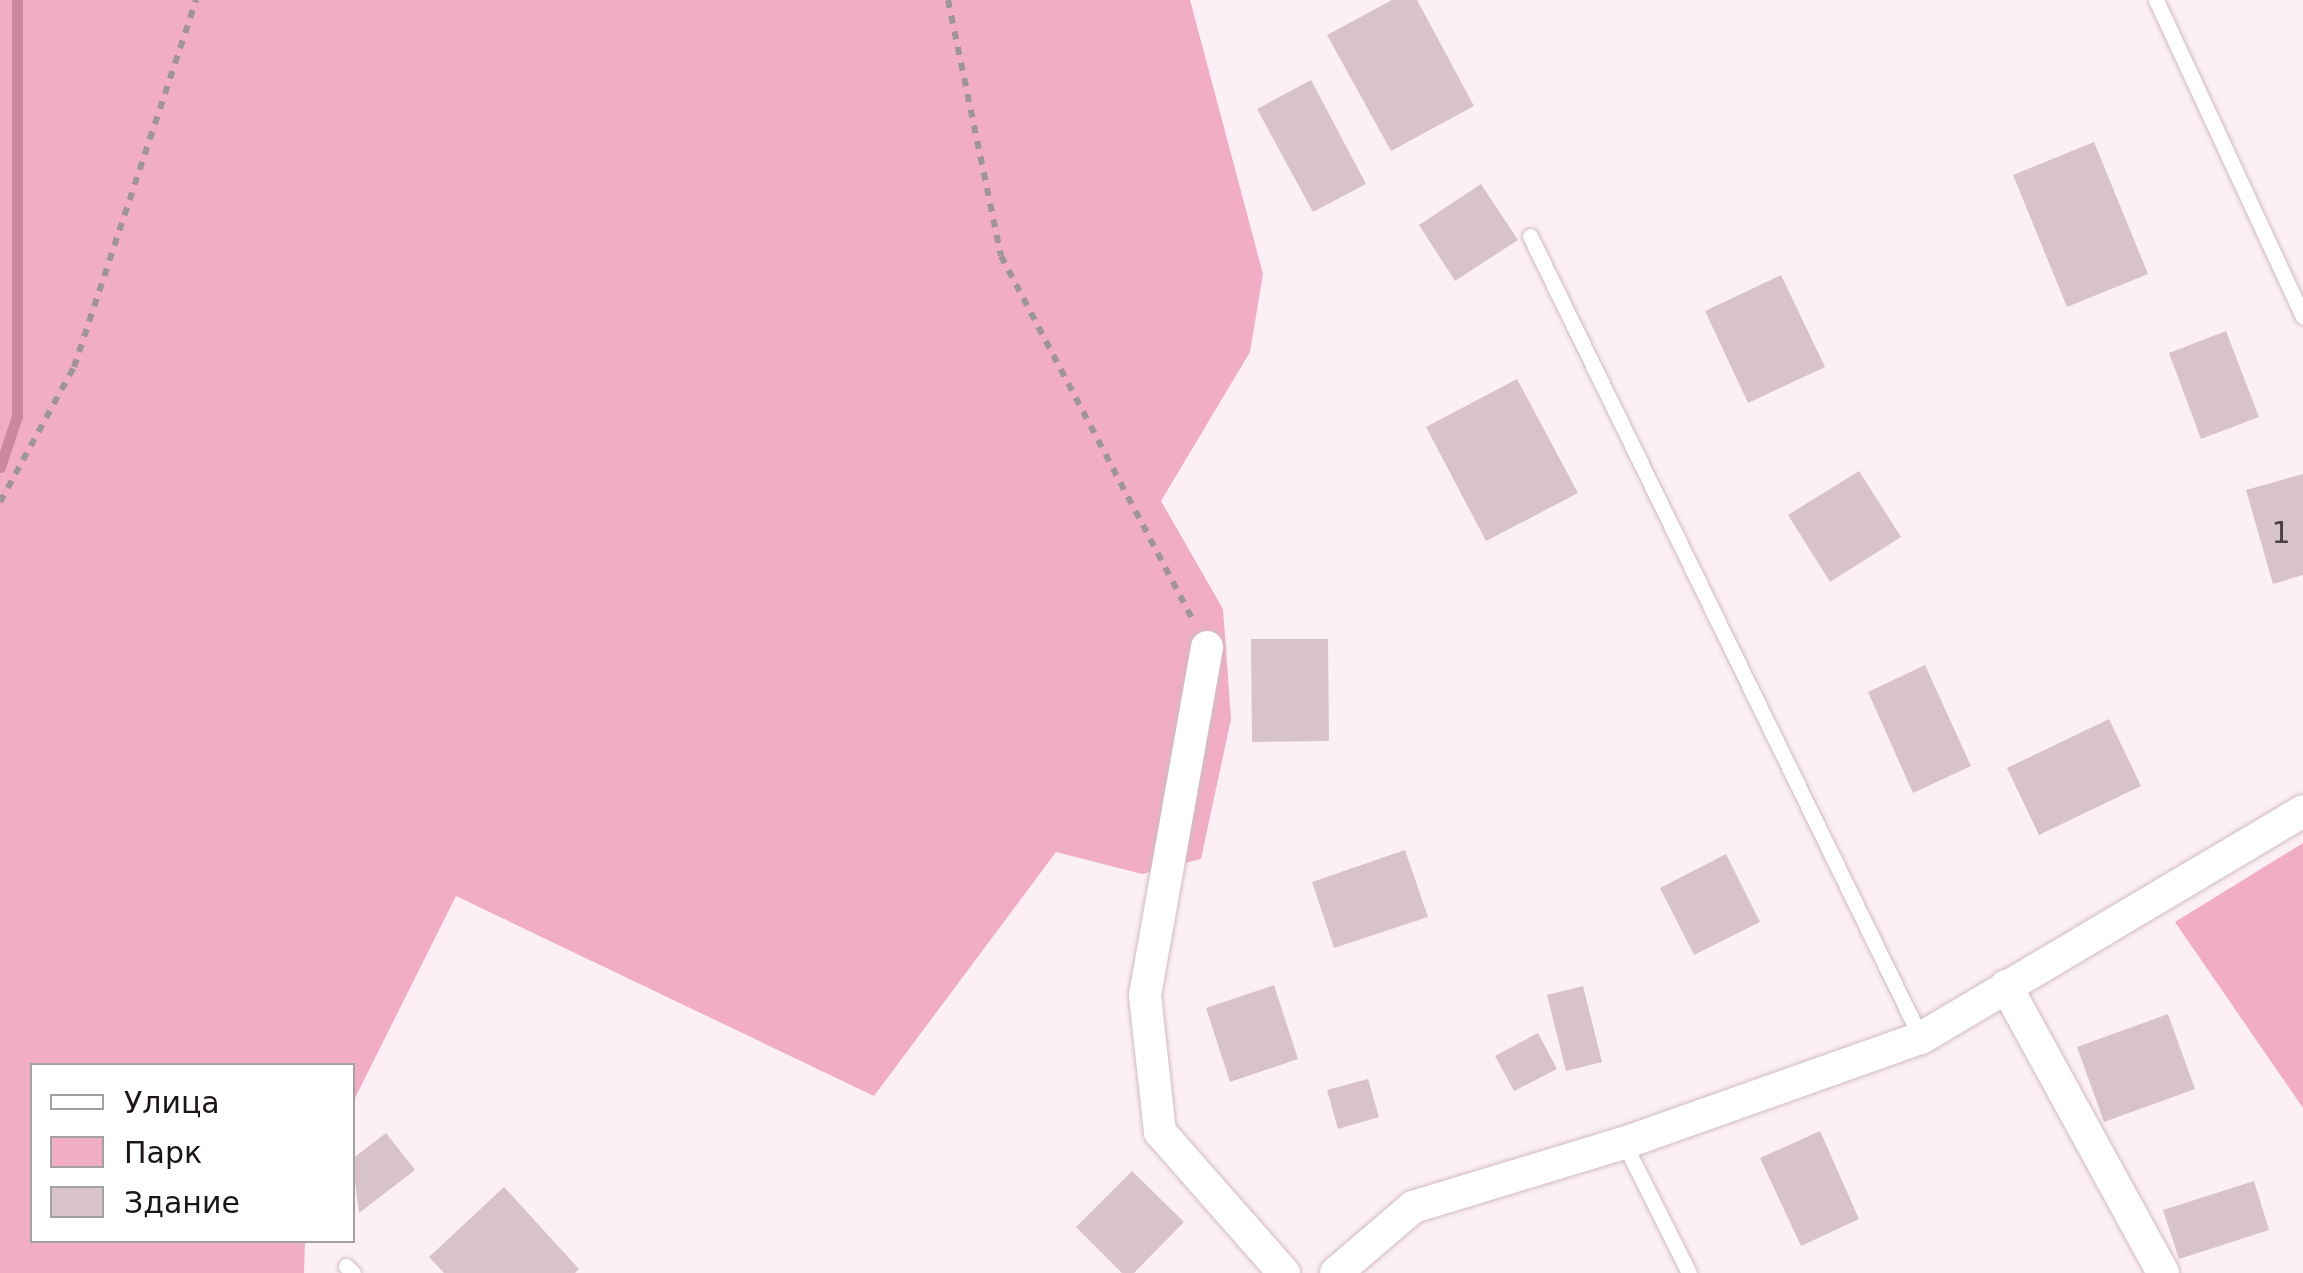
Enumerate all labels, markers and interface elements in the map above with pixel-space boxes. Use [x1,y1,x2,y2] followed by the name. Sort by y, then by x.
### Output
[2271,515,2291,551] house number: 1
[30,1063,355,1243] legend
[124,1085,220,1120] text: Улица
[124,1135,202,1170] text: Парк
[124,1185,240,1220] text: Здание

